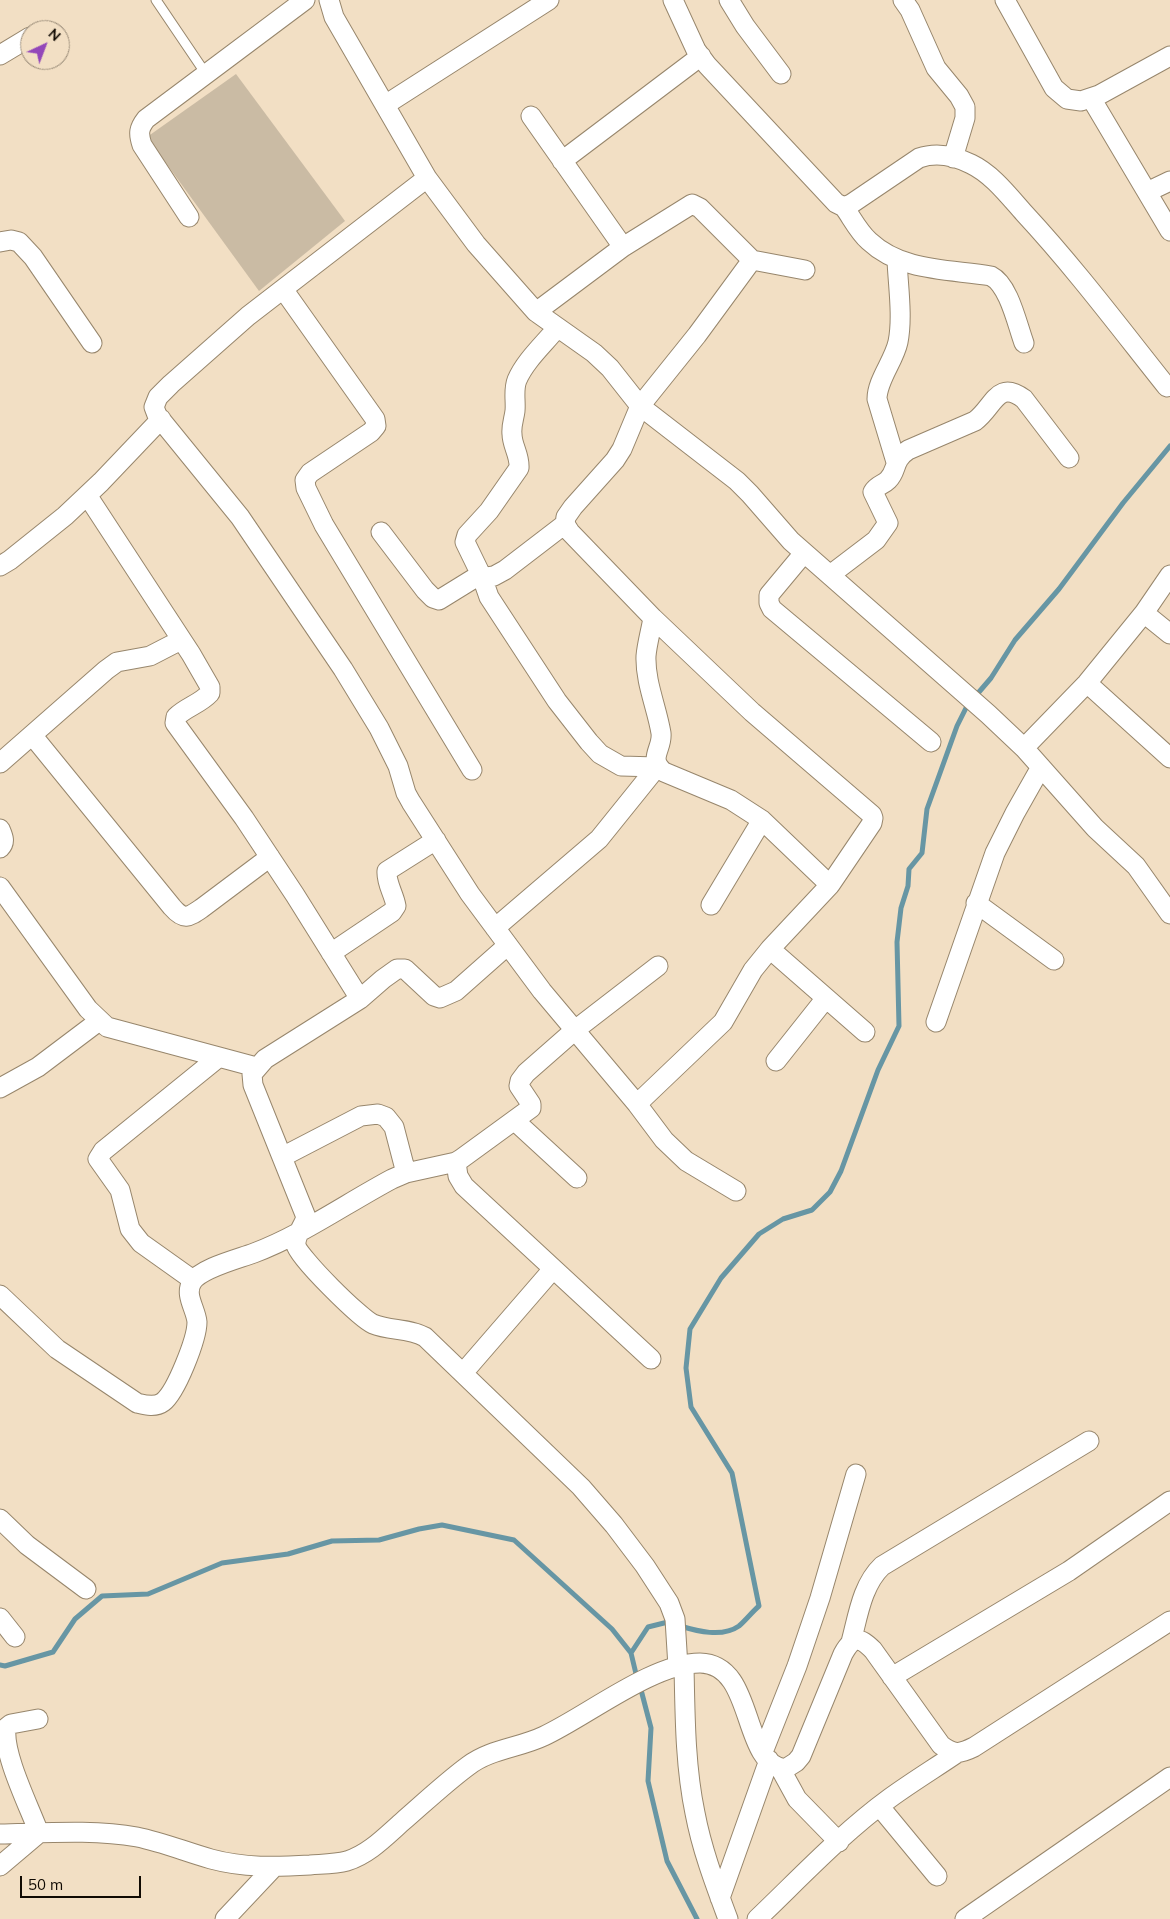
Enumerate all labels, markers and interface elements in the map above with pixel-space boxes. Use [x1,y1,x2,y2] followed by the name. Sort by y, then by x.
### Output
[20,20,70,70] north arrow
[45,25,65,45] text: N
[22,1866,144,1898] scale bar
[28,1875,63,1894] text: 50 m

